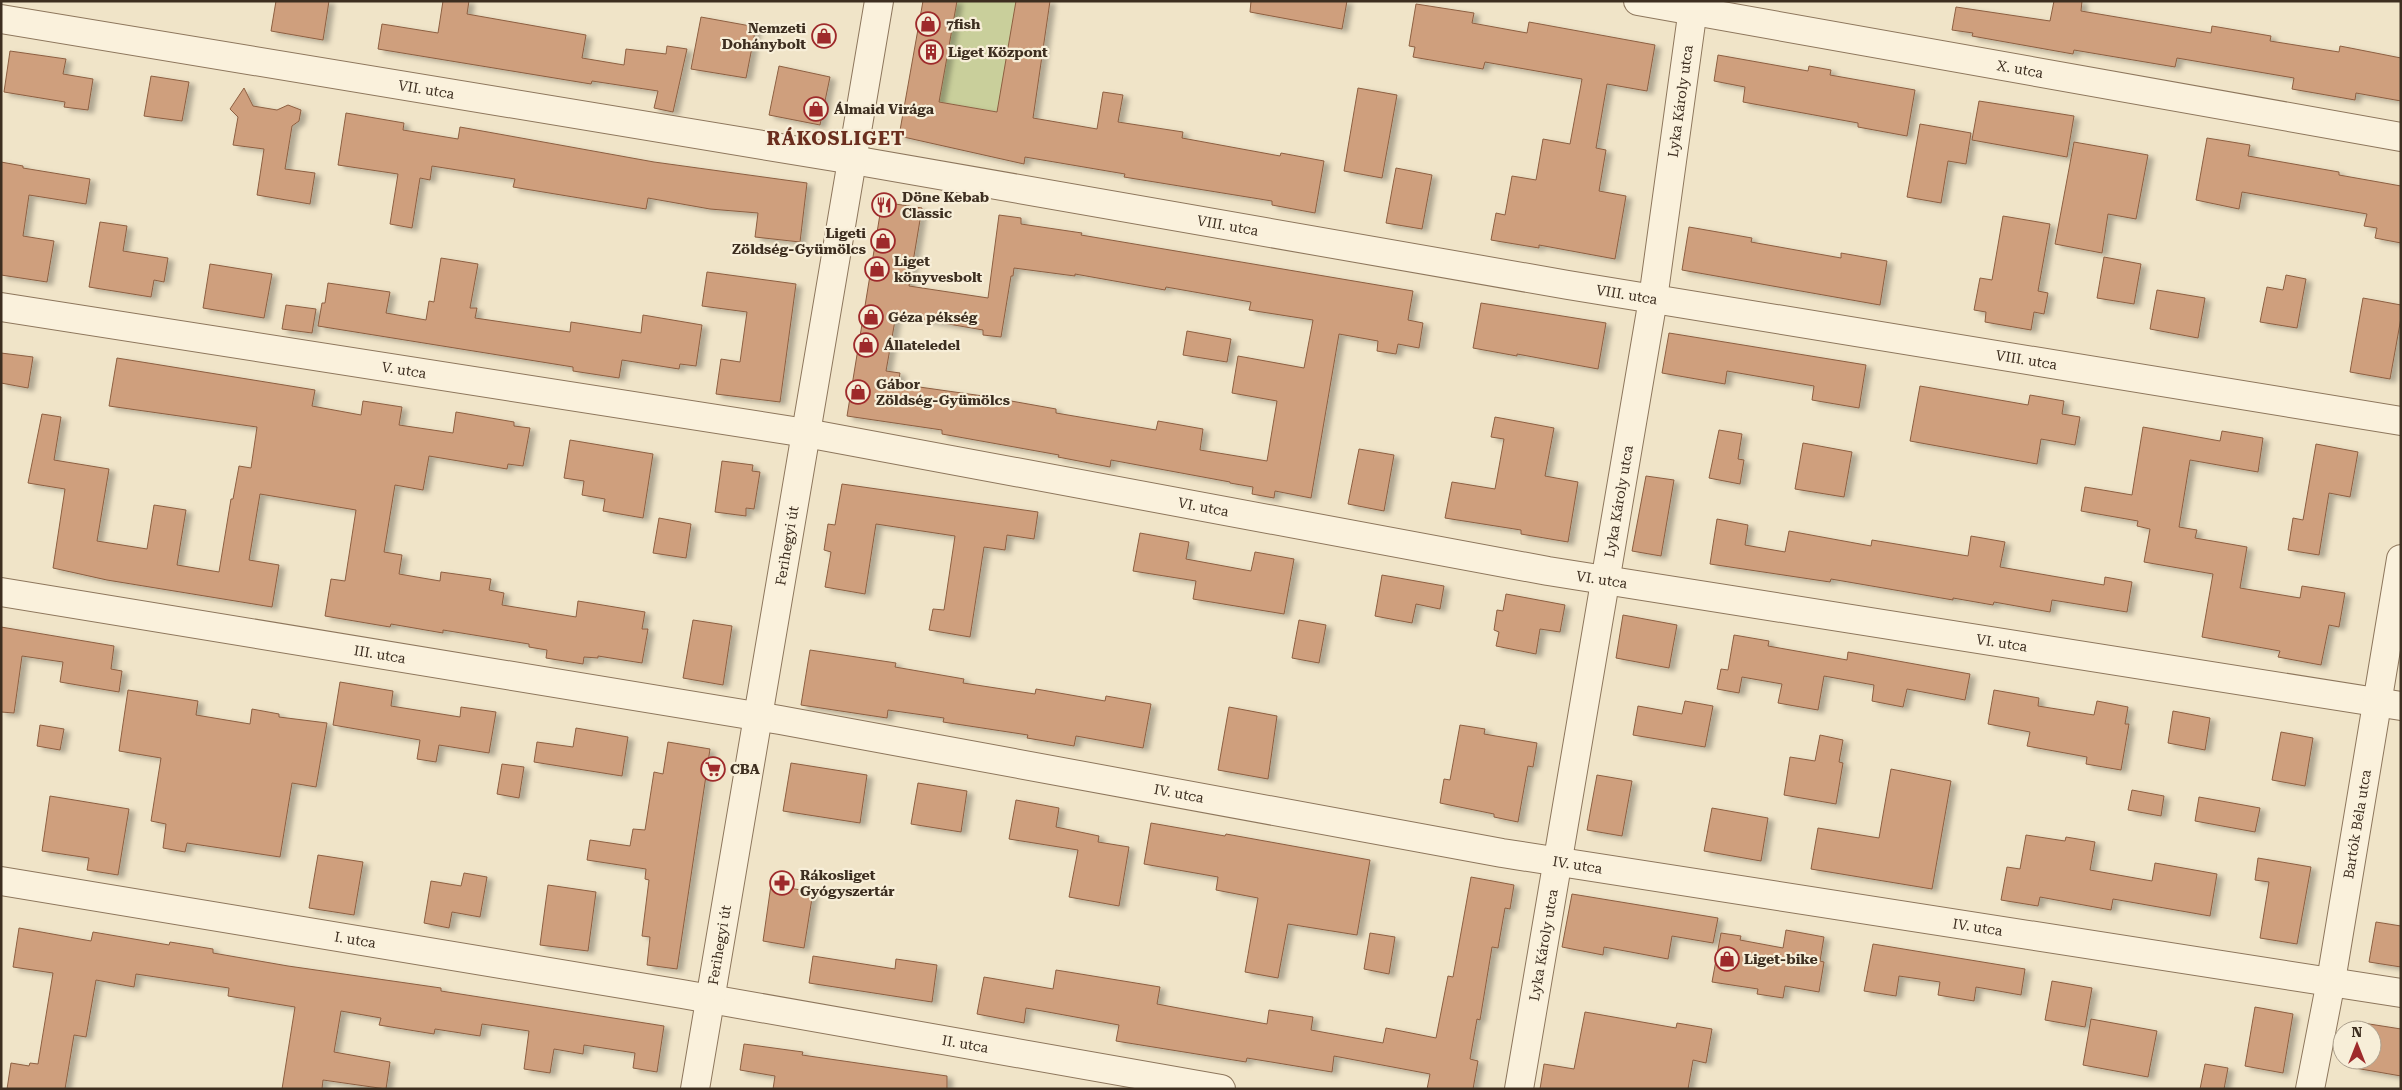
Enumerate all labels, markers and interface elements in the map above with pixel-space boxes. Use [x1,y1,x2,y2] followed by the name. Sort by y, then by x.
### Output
[915,11,941,37] shop icon: 7fish
[946,16,981,32] place label: 7fish
[722,20,806,52] place label: Nemzeti Dohánybolt
[811,23,837,49] shop icon: Nemzeti Dohánybolt
[918,39,944,65] building icon: Liget Központ
[1665,43,1696,158] street label: Lyka Károly utca
[948,44,1048,60] place label: Liget Központ
[1995,57,2045,81] street label: X. utca
[397,77,456,102] street label: VII. utca
[803,96,829,122] shop icon: Álmaid Virága
[834,101,935,117] place label: Álmaid Virága
[766,127,906,150] district label: RÁKOSLIGET
[902,189,989,221] place label: Döne Kebab Classic
[871,192,897,218] restaurant icon: Döne Kebab Classic
[1196,212,1260,239] street label: VIII. utca
[732,225,866,257] place label: Ligeti Zöldség-Gyümölcs
[870,228,896,254] shop icon: Ligeti Zöldség-Gyümölcs
[894,253,983,285] place label: Liget könyvesbolt
[864,256,890,282] shop icon: Liget könyvesbolt
[1595,282,1659,308] street label: VIII. utca
[858,304,884,330] shop icon: Géza pékség
[888,309,978,325] place label: Géza pékség
[853,332,879,358] shop icon: Állateledel
[884,337,961,353] place label: Állateledel
[1995,347,2059,373] street label: VIII. utca
[381,359,428,382] street label: V. utca
[876,376,1010,408] place label: Gábor Zöldség-Gyümölcs
[845,379,871,405] shop icon: Gábor Zöldség-Gyümölcs
[1601,444,1636,559] street label: Lyka Károly utca
[1177,494,1231,520] street label: VI. utca
[772,505,801,587] street label: Ferihegyi út
[1575,568,1629,592] street label: VI. utca
[1975,631,2029,655] street label: VI. utca
[353,642,407,666] street label: III. utca
[700,756,726,782] supermarket icon: CBA
[730,761,760,777] place label: CBA
[2340,768,2374,880] street label: Bartók Béla utca
[1153,781,1205,806] street label: IV. utca
[1551,853,1604,877] street label: IV. utca
[800,867,895,899] place label: Rákosliget Gyógyszertár
[769,870,795,896] pharmacy icon: Rákosliget Gyógyszertár
[1526,887,1561,1002] street label: Lyka Károly utca
[705,904,734,986] street label: Ferihegyi út
[1952,915,2004,939] street label: IV. utca
[333,928,377,951] street label: I. utca
[1714,946,1740,972] shop icon: Liget-bike
[1744,951,1818,967] place label: Liget-bike
[2332,1020,2382,1070] north arrow
[2352,1024,2363,1040] text: N
[941,1032,990,1056] street label: II. utca

